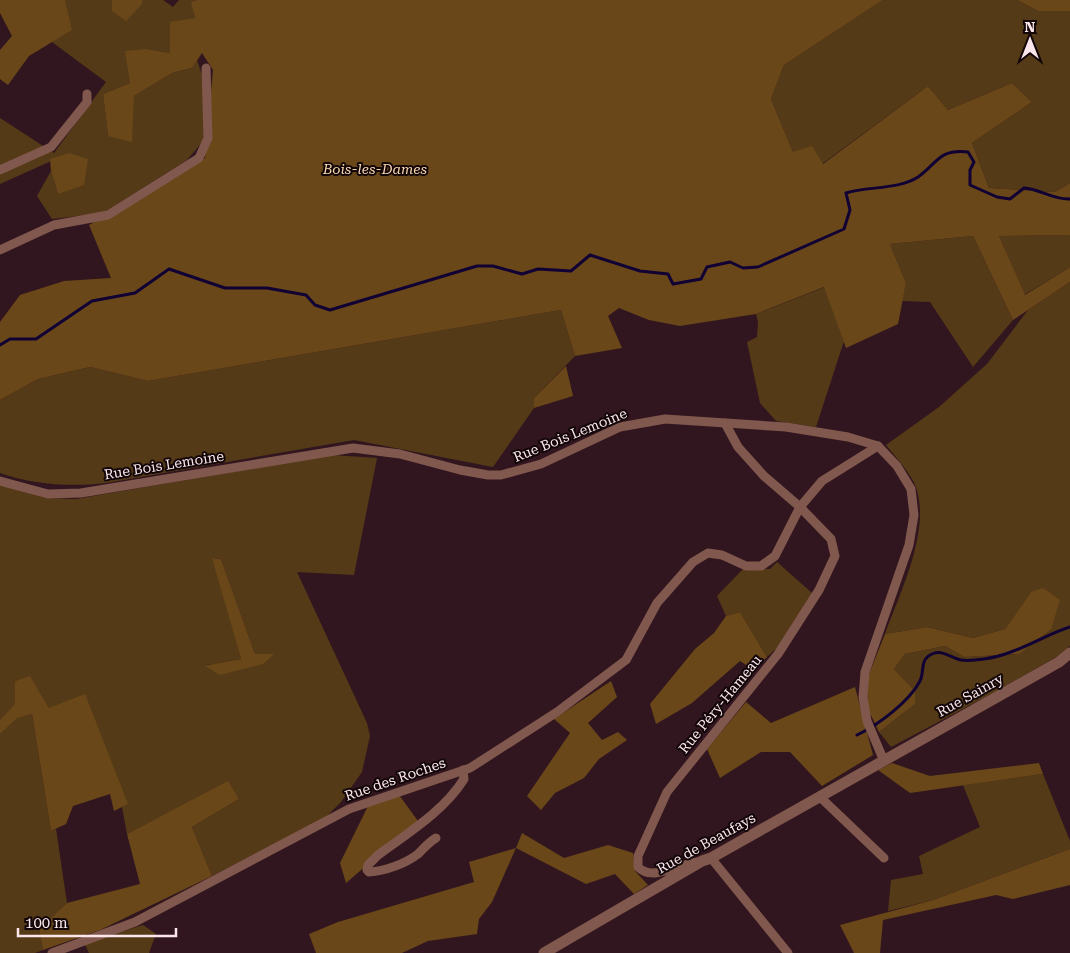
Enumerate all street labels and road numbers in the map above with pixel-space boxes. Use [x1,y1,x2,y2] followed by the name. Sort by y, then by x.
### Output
[511,405,629,465] street label: Rue Bois Lemoine
[103,448,225,482] street label: Rue Bois Lemoine
[675,651,765,756] street label: Rue Péry-Hameau
[934,670,1007,720] street label: Rue Sainry
[342,754,448,804] street label: Rue des Roches
[654,809,758,877] street label: Rue de Beaufays

